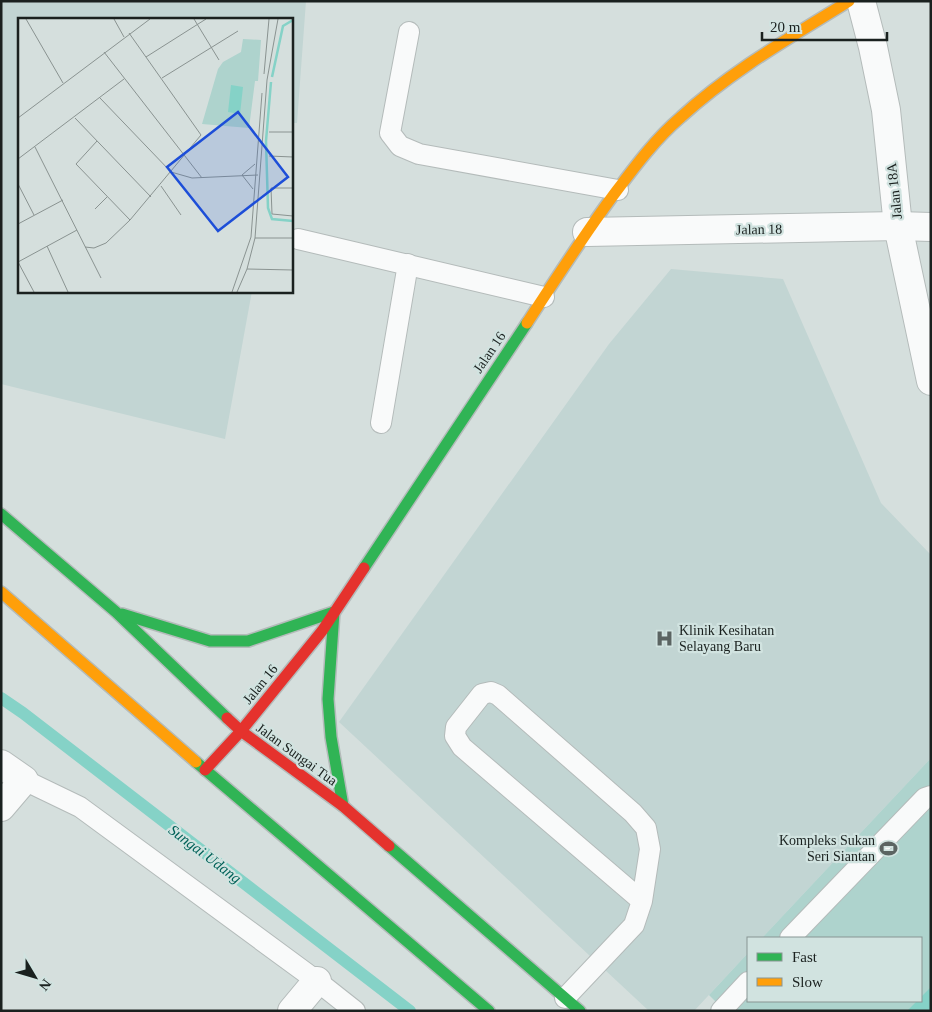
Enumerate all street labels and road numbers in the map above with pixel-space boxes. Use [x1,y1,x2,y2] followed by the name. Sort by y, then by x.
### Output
[884,161,905,220] street label: Jalan 18A
[736,222,782,237] street label: Jalan 18
[470,329,509,376] street label: Jalan 16
[240,662,281,707] street label: Jalan 16
[254,720,340,789] street label: Jalan Sungai Tua

